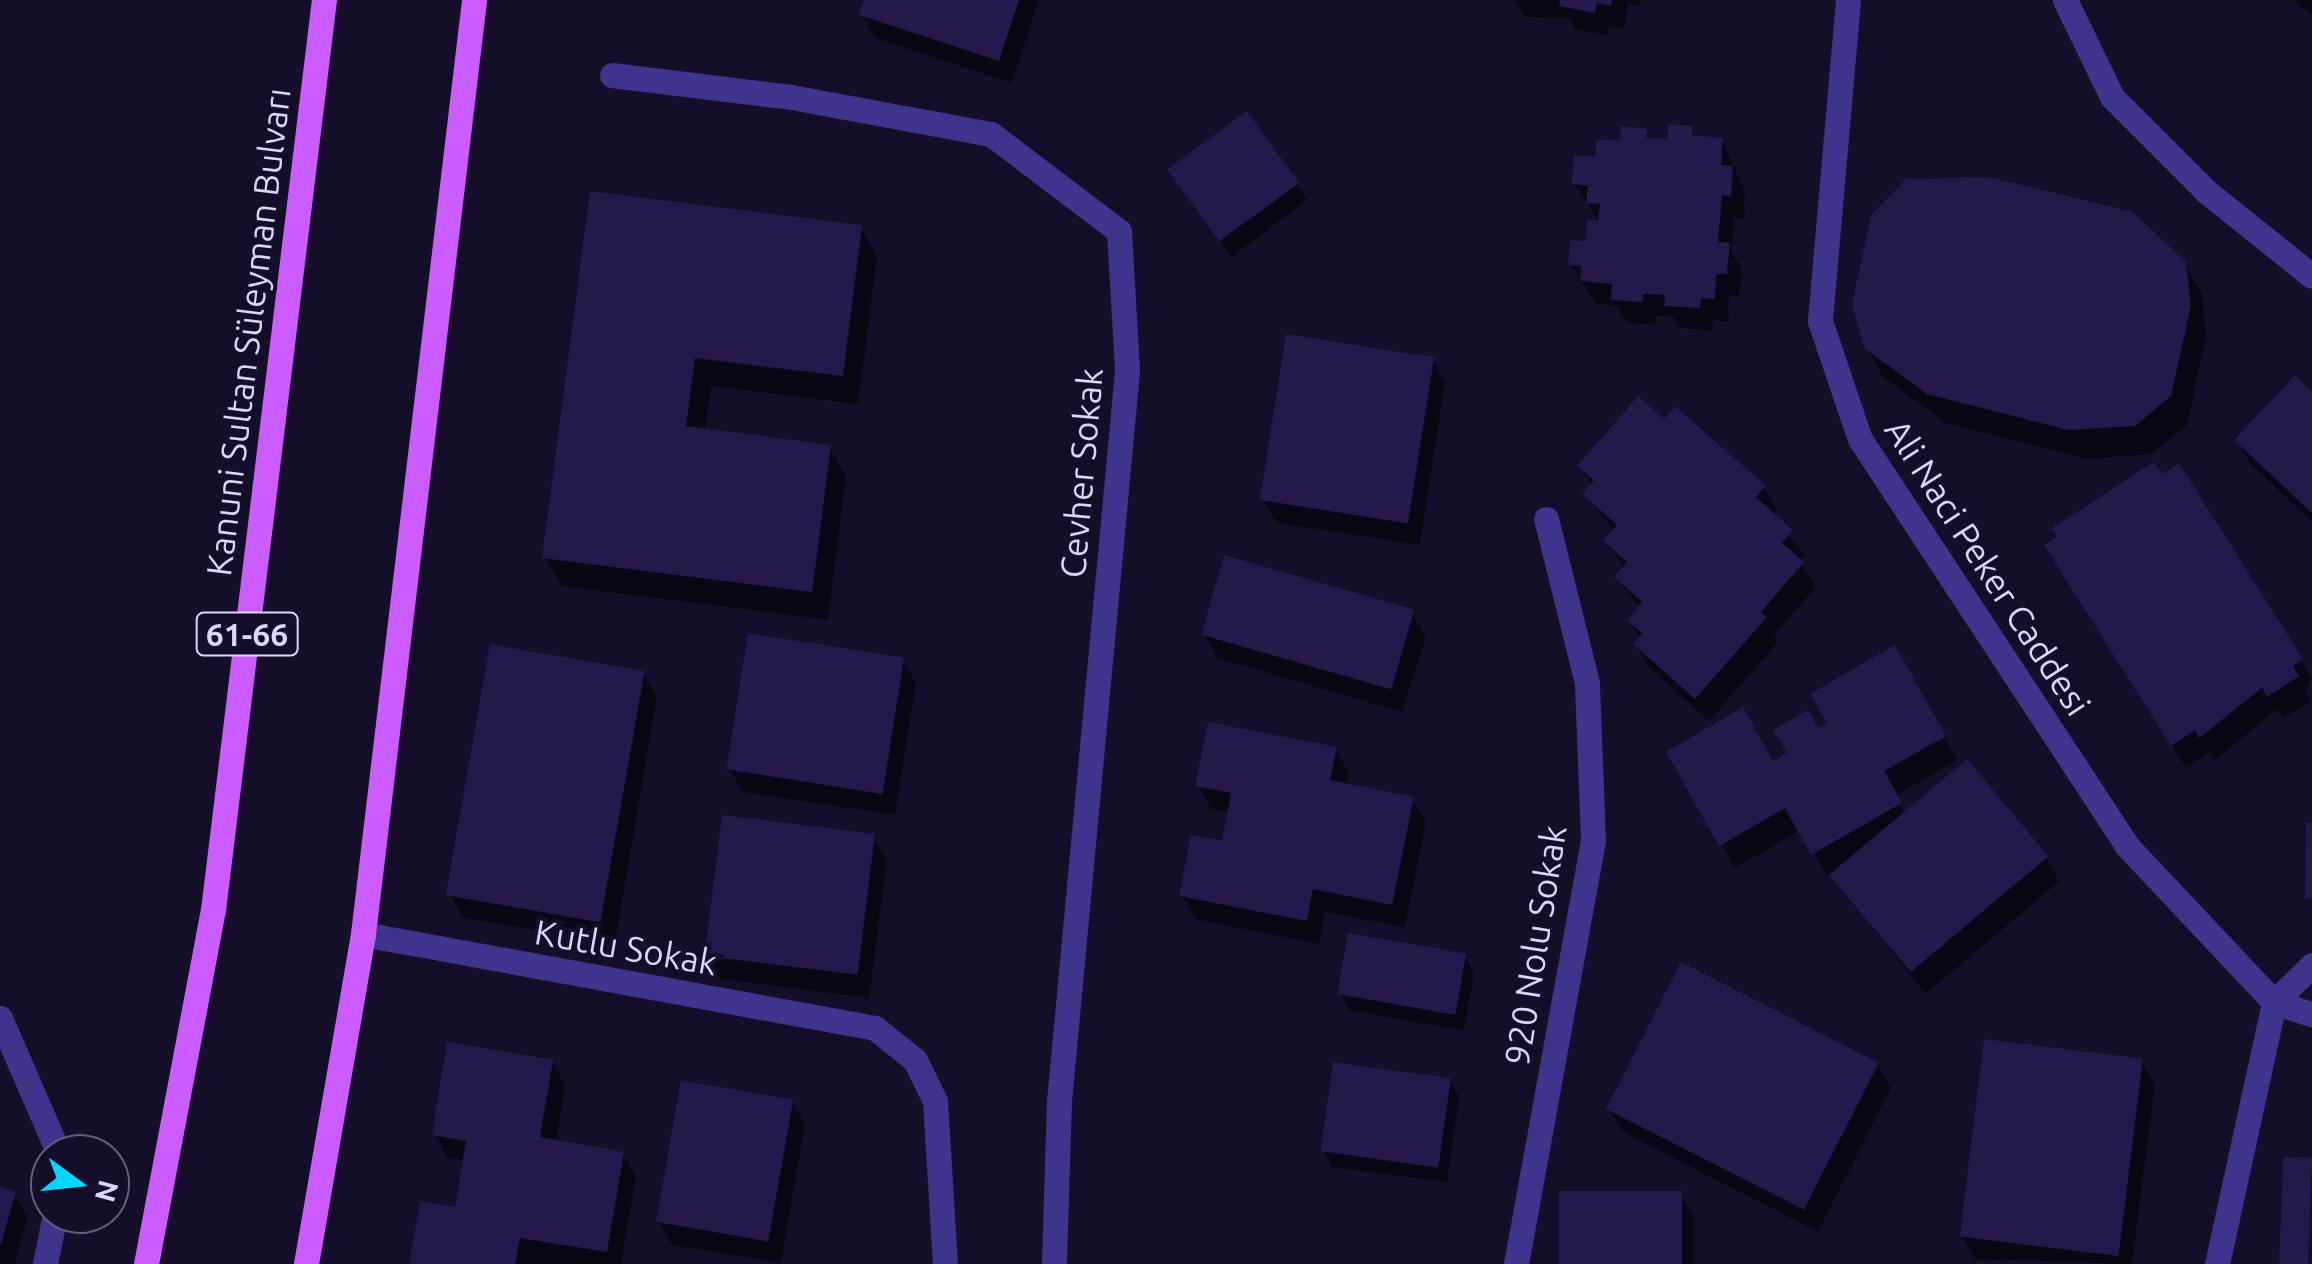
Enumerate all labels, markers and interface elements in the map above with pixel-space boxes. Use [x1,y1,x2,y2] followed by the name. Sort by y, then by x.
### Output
[197,86,299,578] street label: Kanuni Sultan Süleyman Bulvarı
[1051,366,1111,580] street label: Cevher Sokak
[1876,411,2100,723] street label: Ali Naci Peker Caddesi
[194,607,300,661] road number: 61-66
[1495,822,1575,1068] street label: 920 Nolu Sokak
[532,910,720,984] street label: Kutlu Sokak
[30,1134,130,1234] north arrow
[90,1177,125,1205] text: N

